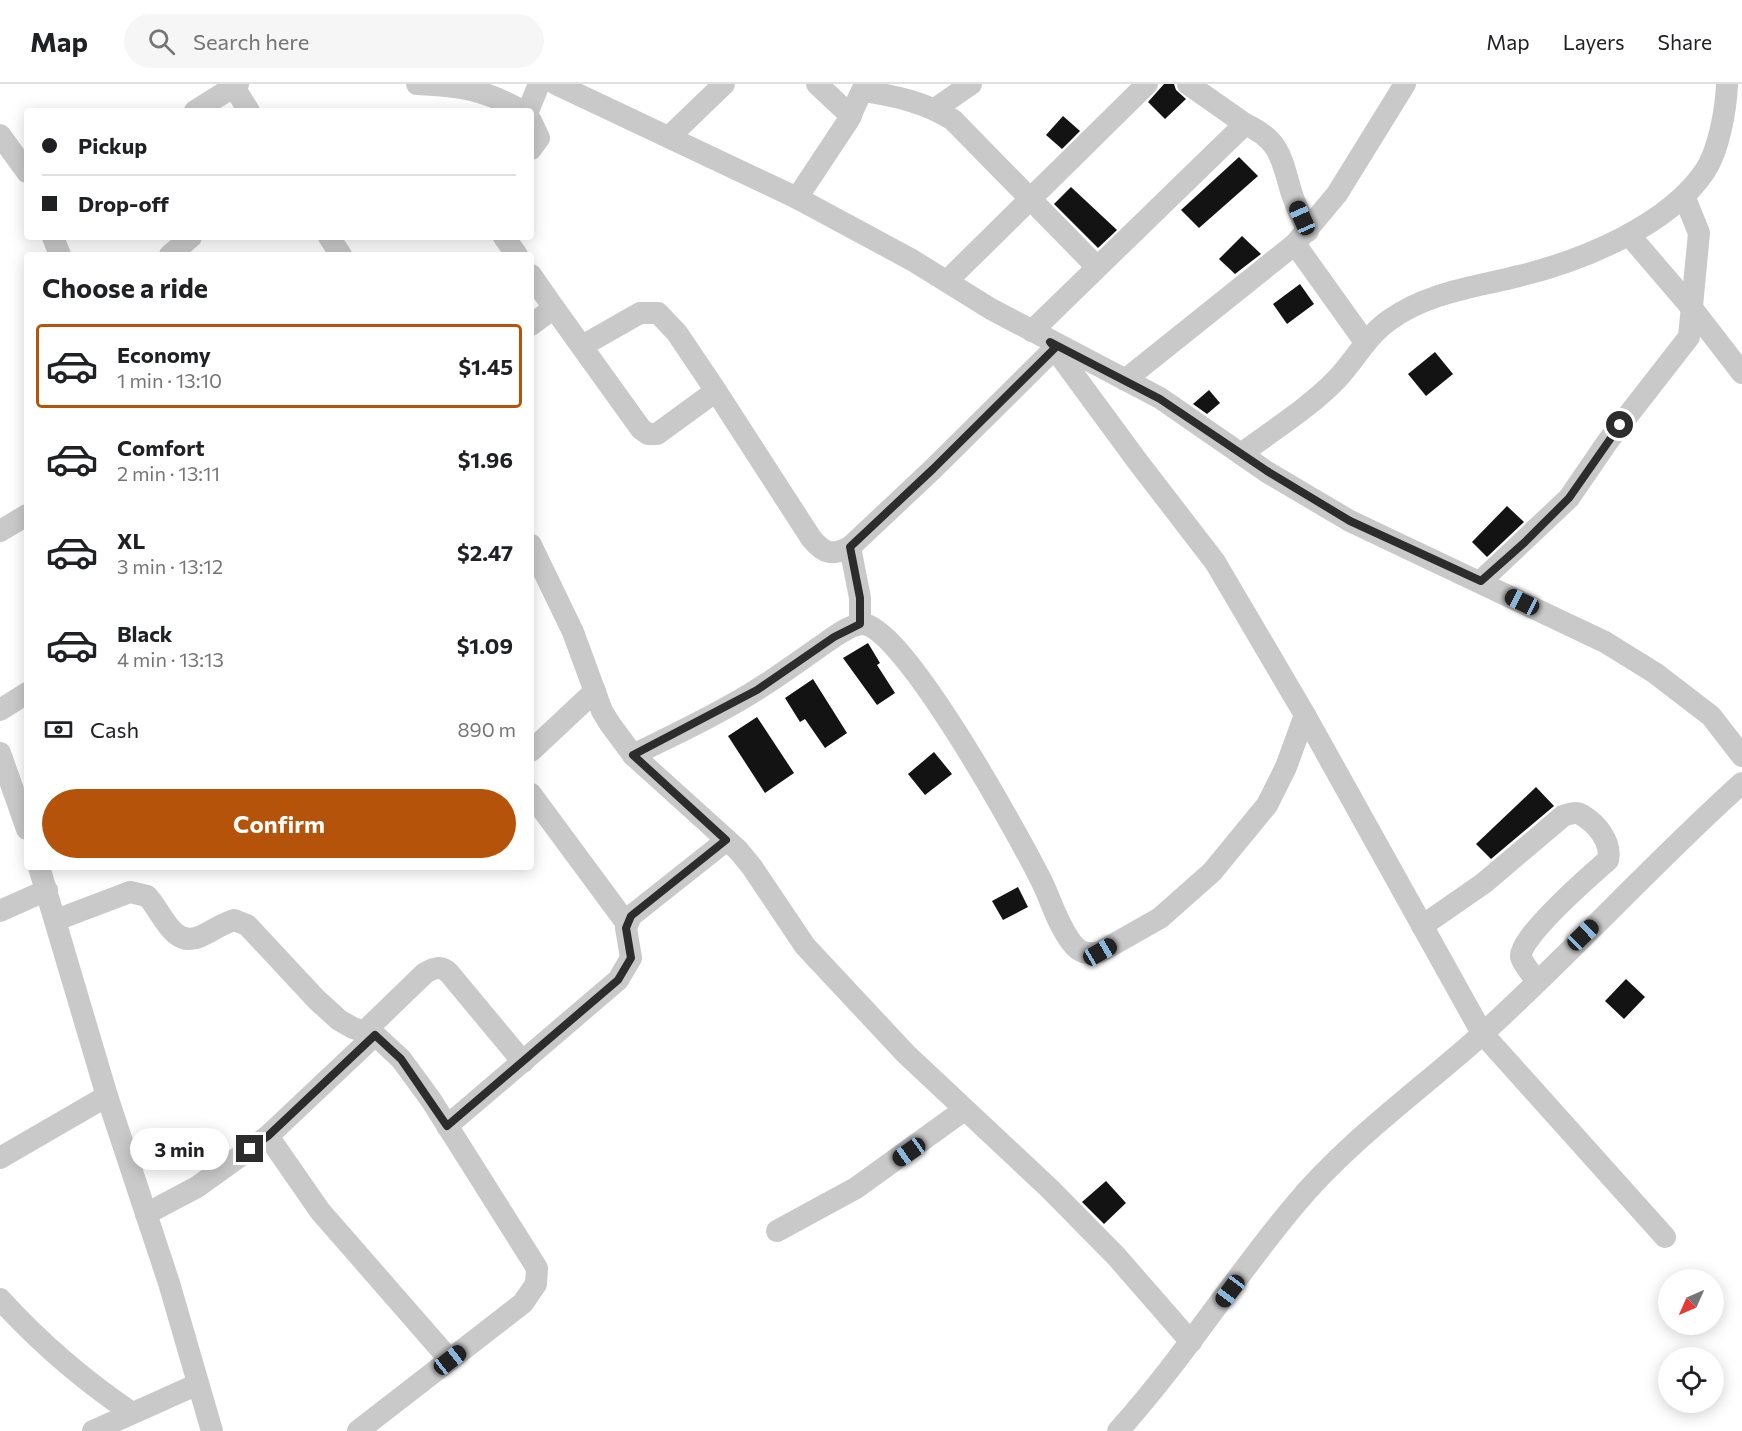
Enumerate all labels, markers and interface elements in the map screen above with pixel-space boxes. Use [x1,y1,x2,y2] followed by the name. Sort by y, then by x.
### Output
[124,14,544,68] search box
[30,24,88,58] text: Map
[145,25,178,58] icon: search
[193,28,309,55] text: Search here
[1486,29,1530,54] text: Map
[1563,29,1625,54] text: Layers
[1658,29,1712,54] text: Share
[78,132,147,159] text: Pickup
[78,190,169,217] text: Drop-off
[1286,198,1318,238] car
[42,271,208,304] text: Choose a ride
[45,339,99,393] icon: car
[117,341,211,368] text: Economy
[458,353,513,380] text: $1.45
[117,368,222,392] text: 1 min · 13:10
[1606,411,1633,438] route start
[45,432,99,486] icon: car
[117,434,205,461] text: Comfort
[458,446,513,473] text: $1.96
[117,461,220,485] text: 2 min · 13:11
[45,525,99,579] icon: car
[117,527,145,554] text: XL
[457,539,513,566] text: $2.47
[117,554,223,578] text: 3 min · 13:12
[1502,586,1542,618] car
[45,618,99,672] icon: car
[117,620,172,647] text: Black
[457,632,513,659] text: $1.09
[117,647,224,671] text: 4 min · 13:13
[42,713,75,746] icon: cash
[90,716,139,743] text: Cash
[457,717,516,741] text: 890 m
[42,789,516,858] button: Confirm
[1564,916,1602,954] car
[1080,935,1120,969] car
[130,1128,229,1170] callout: 3 min
[889,1134,929,1170] car
[236,1135,263,1162] route end
[154,1137,205,1161] text: 3 min
[1658,1269,1724,1335] north arrow
[1658,1269,1724,1413] map controls
[1212,1271,1248,1311] car
[430,1342,470,1378] car
[1658,1347,1724,1413] button: locate

